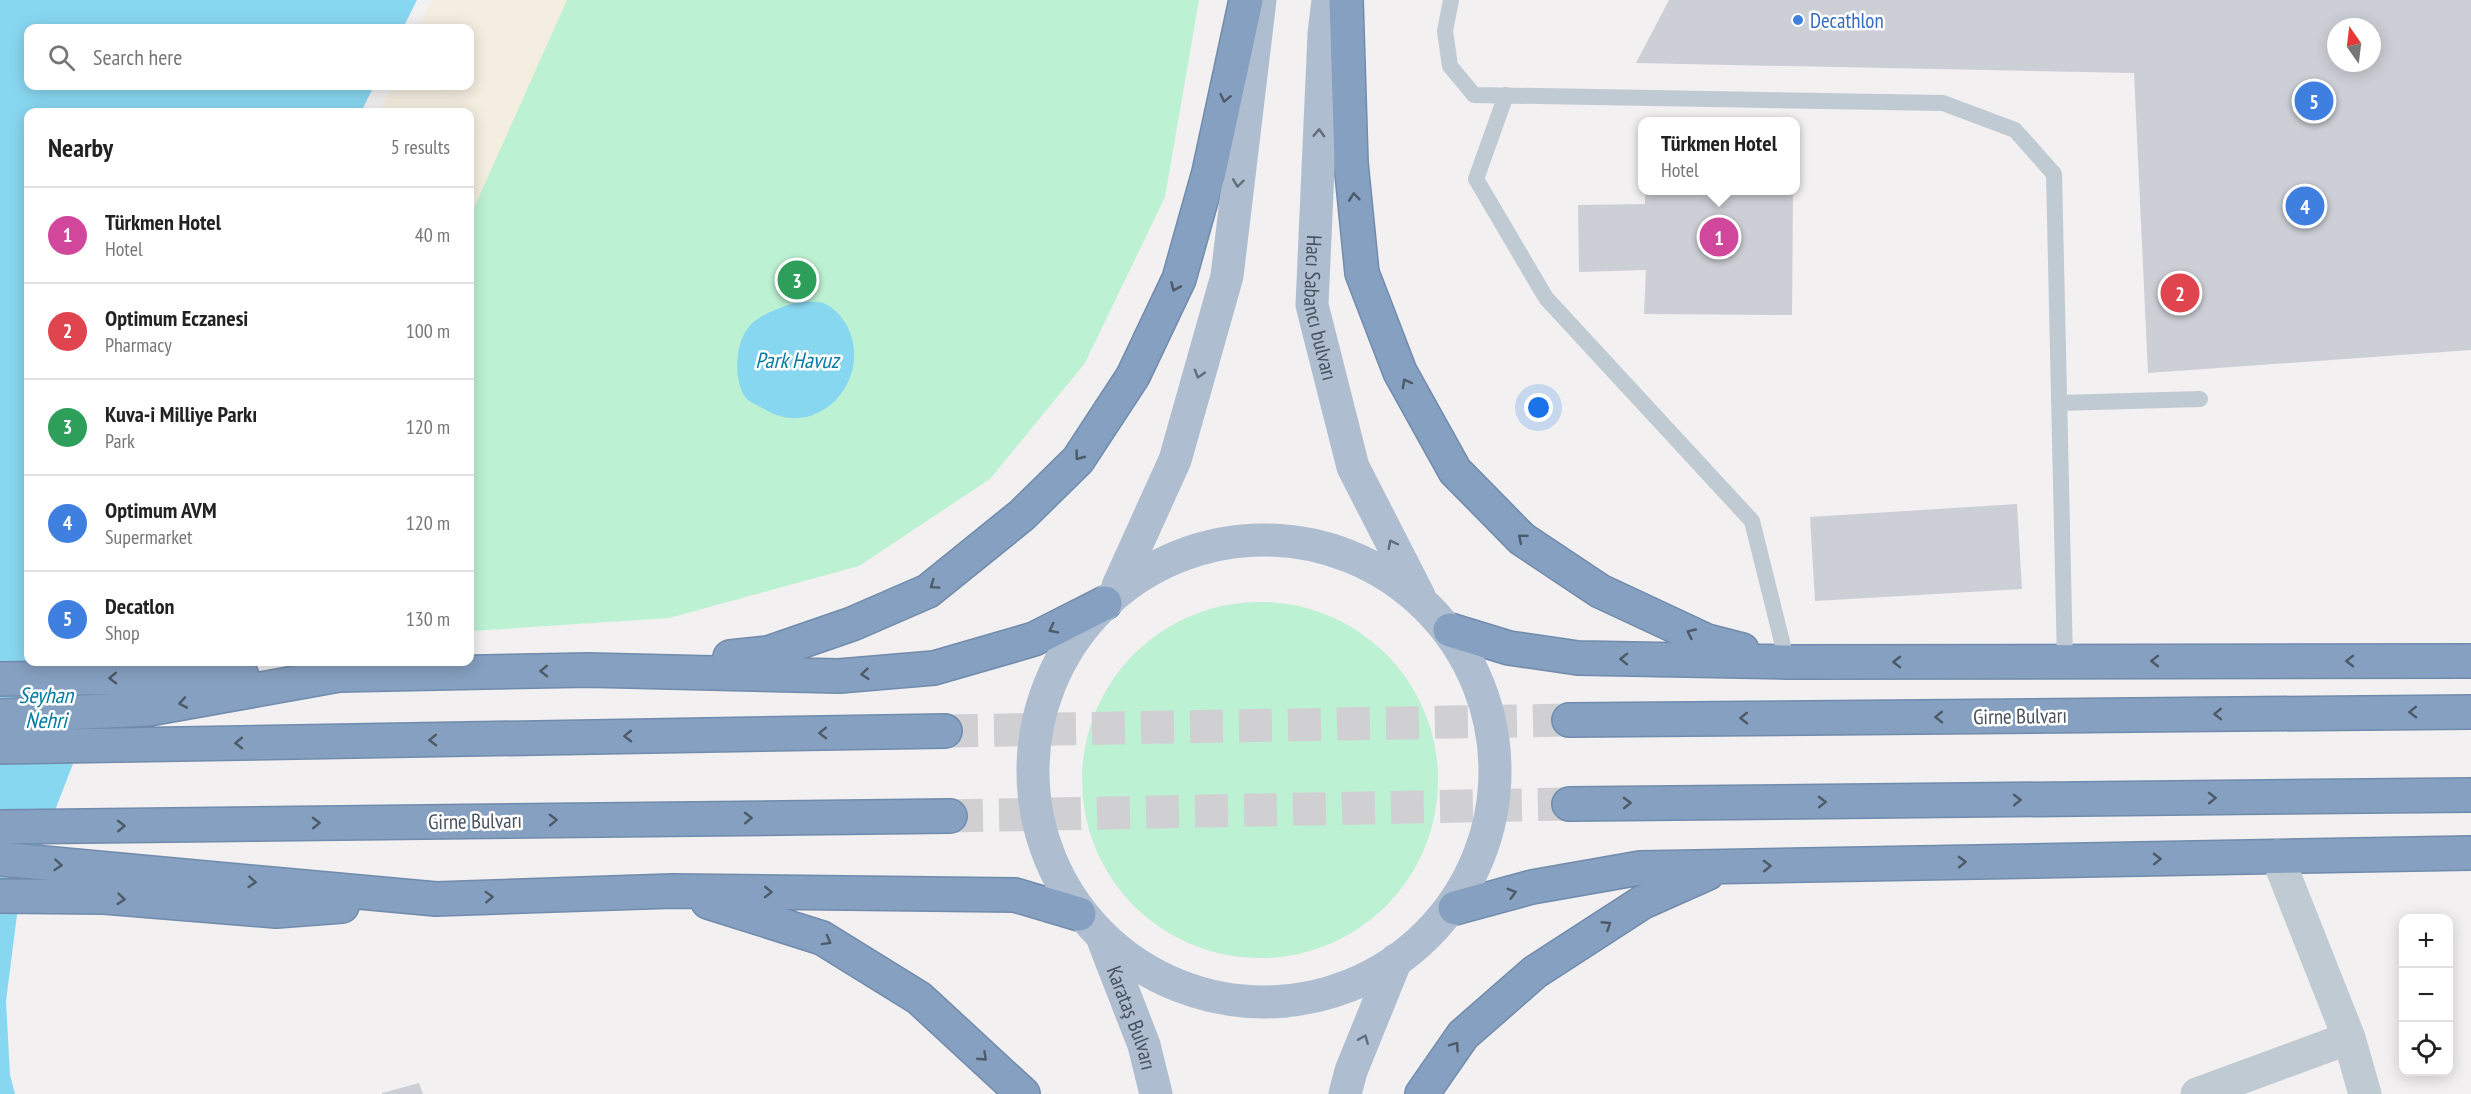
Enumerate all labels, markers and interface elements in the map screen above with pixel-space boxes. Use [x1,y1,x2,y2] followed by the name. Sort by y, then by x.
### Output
[1810,7,1884,34] place label: Decathlon
[1791,13,1805,27] marker: Decathlon
[2327,18,2381,72] north arrow
[24,24,474,90] search box
[45,41,78,74] icon: search
[93,43,182,71] text: Search here
[2294,78,2334,124] pin: 5
[1219,93,1232,103] one-way arrow
[1638,117,1800,195] popup
[1313,128,1326,137] one-way arrow
[1661,129,1777,157] text: Türkmen Hotel
[48,131,113,164] text: Nearby
[391,134,450,160] text: 5 results
[1661,157,1699,183] text: Hotel
[1232,179,1245,188] one-way arrow
[2286,184,2324,228] pin: 4
[1348,193,1361,202] one-way arrow
[105,208,221,236] text: Türkmen Hotel
[1700,214,1738,260] pin: 1
[63,222,72,248] text: 1
[415,222,450,248] text: 40 m
[1298,235,1344,383] street label: Hacı Sabancı bulvarı
[105,236,143,262] text: Hotel
[778,258,816,302] pin: 3
[2160,270,2200,316] pin: 2
[1170,280,1182,291] one-way arrow
[105,304,248,332] text: Optimum Eczanesi
[63,318,72,344] text: 2
[406,318,450,344] text: 100 m
[105,332,172,358] text: Pharmacy
[755,346,841,374] water label: Park Havuz
[1194,368,1206,379] one-way arrow
[1402,379,1413,389] one-way arrow
[1524,393,1553,422] your location
[105,400,257,428] text: Kuva-i Milliye Parkı
[63,414,72,440] text: 3
[406,414,450,440] text: 120 m
[105,428,135,454] text: Park
[1076,449,1087,460] one-way arrow
[105,496,217,524] text: Optimum AVM
[63,510,72,536] text: 4
[406,510,450,536] text: 120 m
[105,524,193,550] text: Supermarket
[1518,534,1529,545] one-way arrow
[1388,540,1400,551] one-way arrow
[930,578,941,589] one-way arrow
[105,592,174,620] text: Decatlon
[63,606,72,632] text: 5
[406,606,450,632] text: 130 m
[105,620,140,646] text: Shop
[1048,622,1059,634] one-way arrow
[1686,629,1697,641] one-way arrow
[1619,653,1628,665] one-way arrow
[2150,655,2159,667] one-way arrow
[2345,655,2354,667] one-way arrow
[1892,656,1901,668] one-way arrow
[539,665,548,677] one-way arrow
[860,667,869,680] one-way arrow
[108,671,117,684] one-way arrow
[19,681,75,734] water label: Seyhan Nehri
[178,696,188,709] one-way arrow
[1973,702,2067,730] street label: Girne Bulvarı
[2408,706,2417,718] one-way arrow
[2213,708,2222,720] one-way arrow
[1934,711,1943,723] one-way arrow
[1739,712,1748,725] one-way arrow
[819,727,828,739] one-way arrow
[624,730,633,742] one-way arrow
[429,734,438,746] one-way arrow
[234,737,243,749] one-way arrow
[2208,792,2217,804] one-way arrow
[2013,793,2022,806] one-way arrow
[1818,795,1827,808] one-way arrow
[1623,797,1632,810] one-way arrow
[428,807,522,835] street label: Girne Bulvarı
[744,812,753,824] one-way arrow
[549,814,558,827] one-way arrow
[312,817,321,829] one-way arrow
[117,819,126,832] one-way arrow
[2153,852,2162,865] one-way arrow
[1958,856,1967,868] one-way arrow
[54,858,63,871] one-way arrow
[1763,860,1772,872] one-way arrow
[248,875,257,888] one-way arrow
[763,886,772,898] one-way arrow
[1506,888,1517,900] one-way arrow
[484,891,493,904] one-way arrow
[117,892,126,905] one-way arrow
[2399,914,2453,1076] map controls
[2399,914,2453,968] button: +
[1601,921,1611,933] one-way arrow
[821,934,831,945] one-way arrow
[1101,962,1163,1073] street label: Karataş Bulvarı
[2399,968,2453,1022] button: −
[2399,1022,2453,1076] button: locate
[1357,1034,1369,1045] one-way arrow
[1448,1041,1459,1052] one-way arrow
[976,1050,987,1061] one-way arrow

